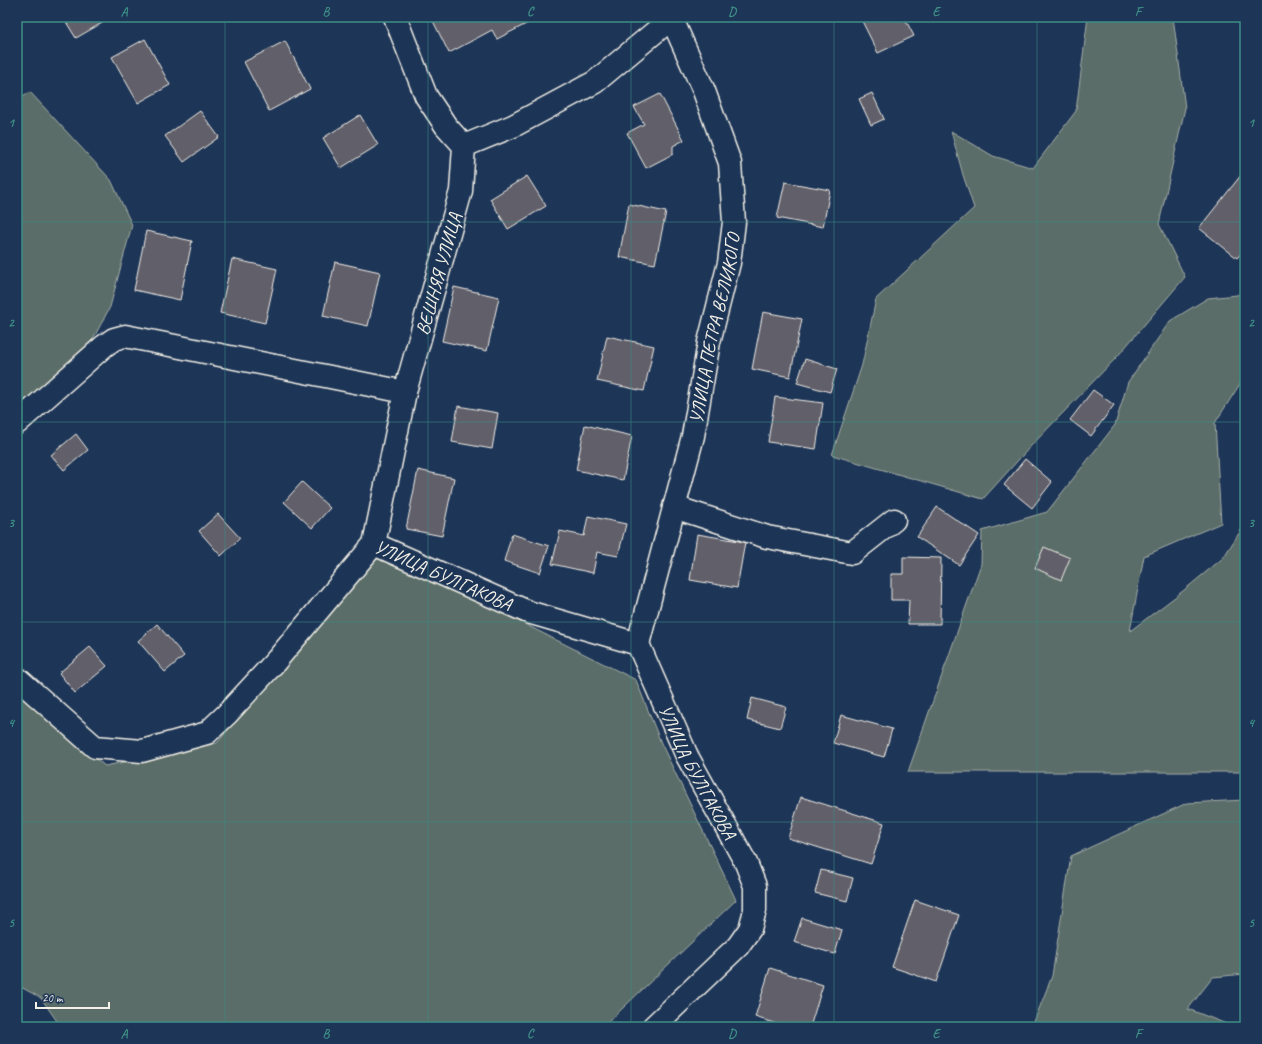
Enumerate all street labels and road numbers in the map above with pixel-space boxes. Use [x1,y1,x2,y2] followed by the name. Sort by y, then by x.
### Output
[411,210,467,338] street label: ВЕШНЯЯ УЛИЦА
[684,230,746,425] street label: УЛИЦА ПЕТРА ВЕЛИКОГО
[370,535,517,617] street label: УЛИЦА БУЛГАКОВА
[653,701,742,845] street label: УЛИЦА БУЛГАКОВА

